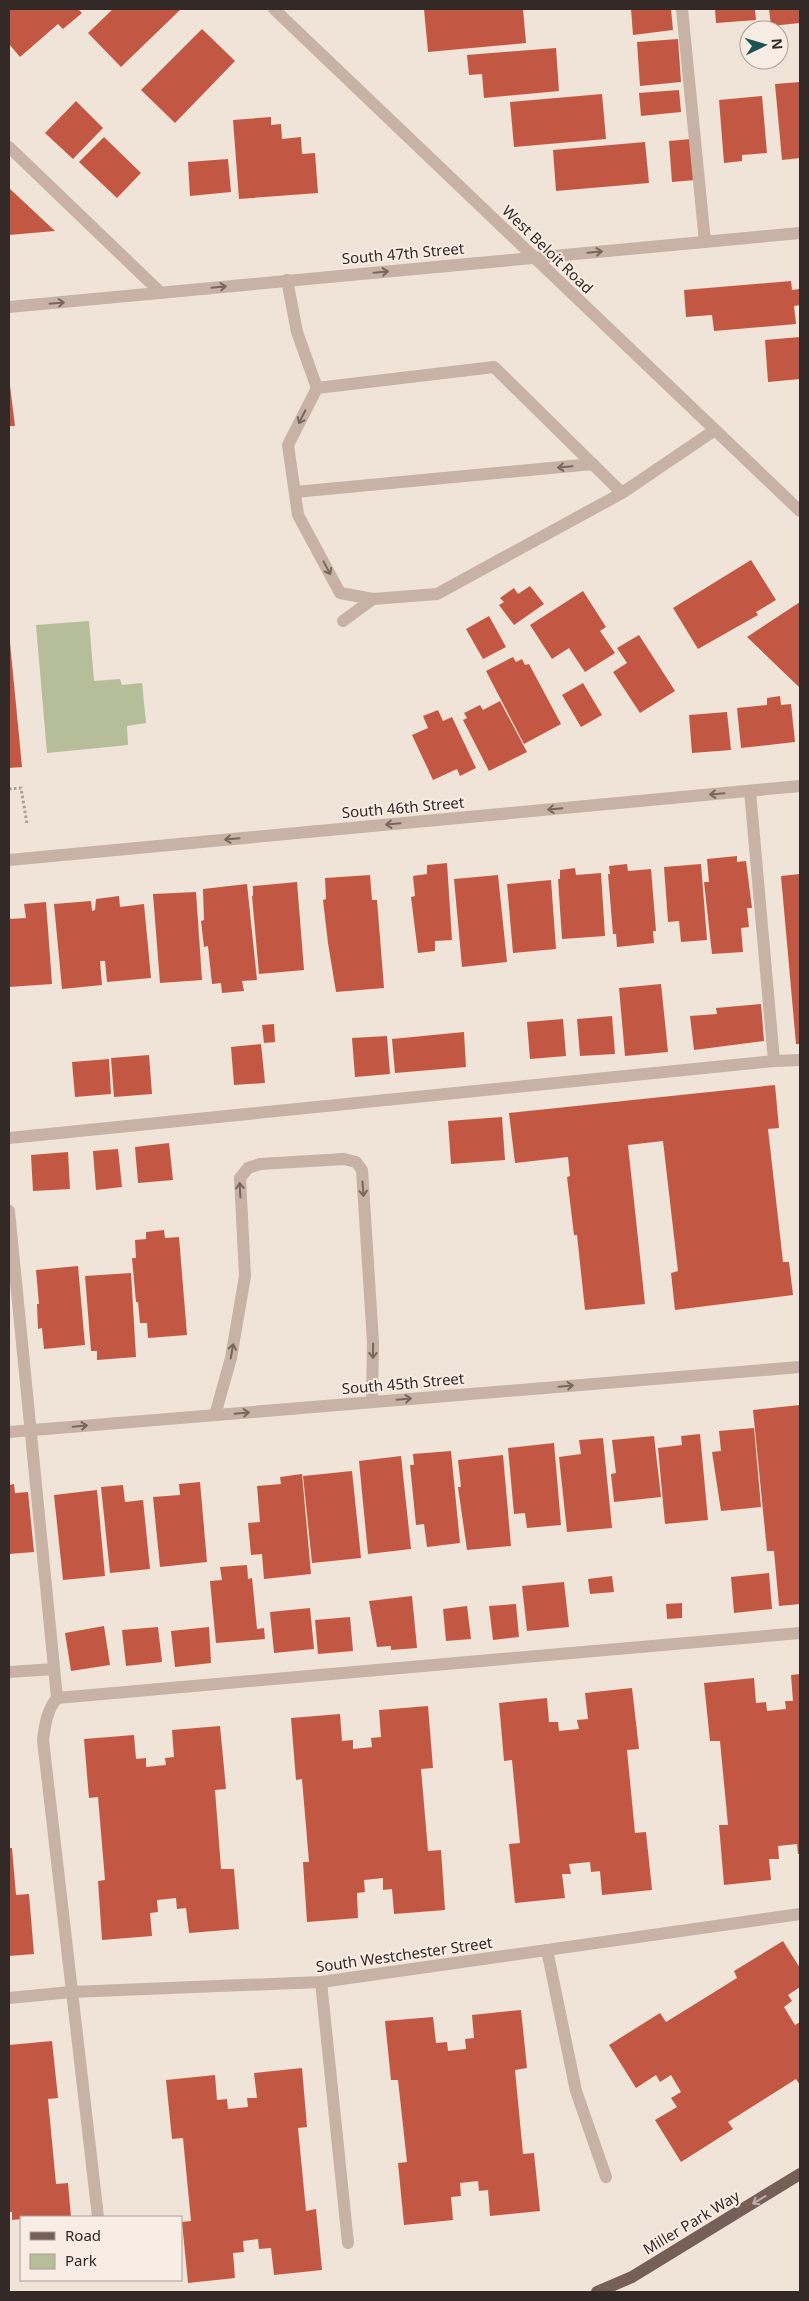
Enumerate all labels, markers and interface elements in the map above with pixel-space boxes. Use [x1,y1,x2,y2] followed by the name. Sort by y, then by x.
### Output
[739,20,789,70] north arrow
[767,37,787,50] text: N
[498,200,598,298] street label: West Beloit Road
[341,238,466,268] street label: South 47th Street
[587,247,603,256] one-way arrow
[373,267,389,276] one-way arrow
[211,282,227,292] one-way arrow
[49,298,65,307] one-way arrow
[297,409,306,424] one-way arrow
[557,462,573,472] one-way arrow
[322,561,332,575] one-way arrow
[709,789,725,799] one-way arrow
[341,792,466,822] street label: South 46th Street
[547,804,563,814] one-way arrow
[386,819,402,829] one-way arrow
[224,834,240,844] one-way arrow
[359,1181,368,1197] one-way arrow
[236,1182,245,1198] one-way arrow
[228,1343,238,1359] one-way arrow
[368,1343,377,1359] one-way arrow
[341,1368,466,1398] street label: South 45th Street
[558,1381,574,1391] one-way arrow
[396,1395,412,1404] one-way arrow
[234,1408,250,1417] one-way arrow
[72,1421,88,1431] one-way arrow
[315,1932,494,1976] street label: South Westchester Street
[639,2185,743,2259] street label: Miller Park Way
[752,2195,766,2205] one-way arrow
[20,2216,182,2281] legend
[65,2225,101,2245] text: Road
[65,2250,97,2270] text: Park

